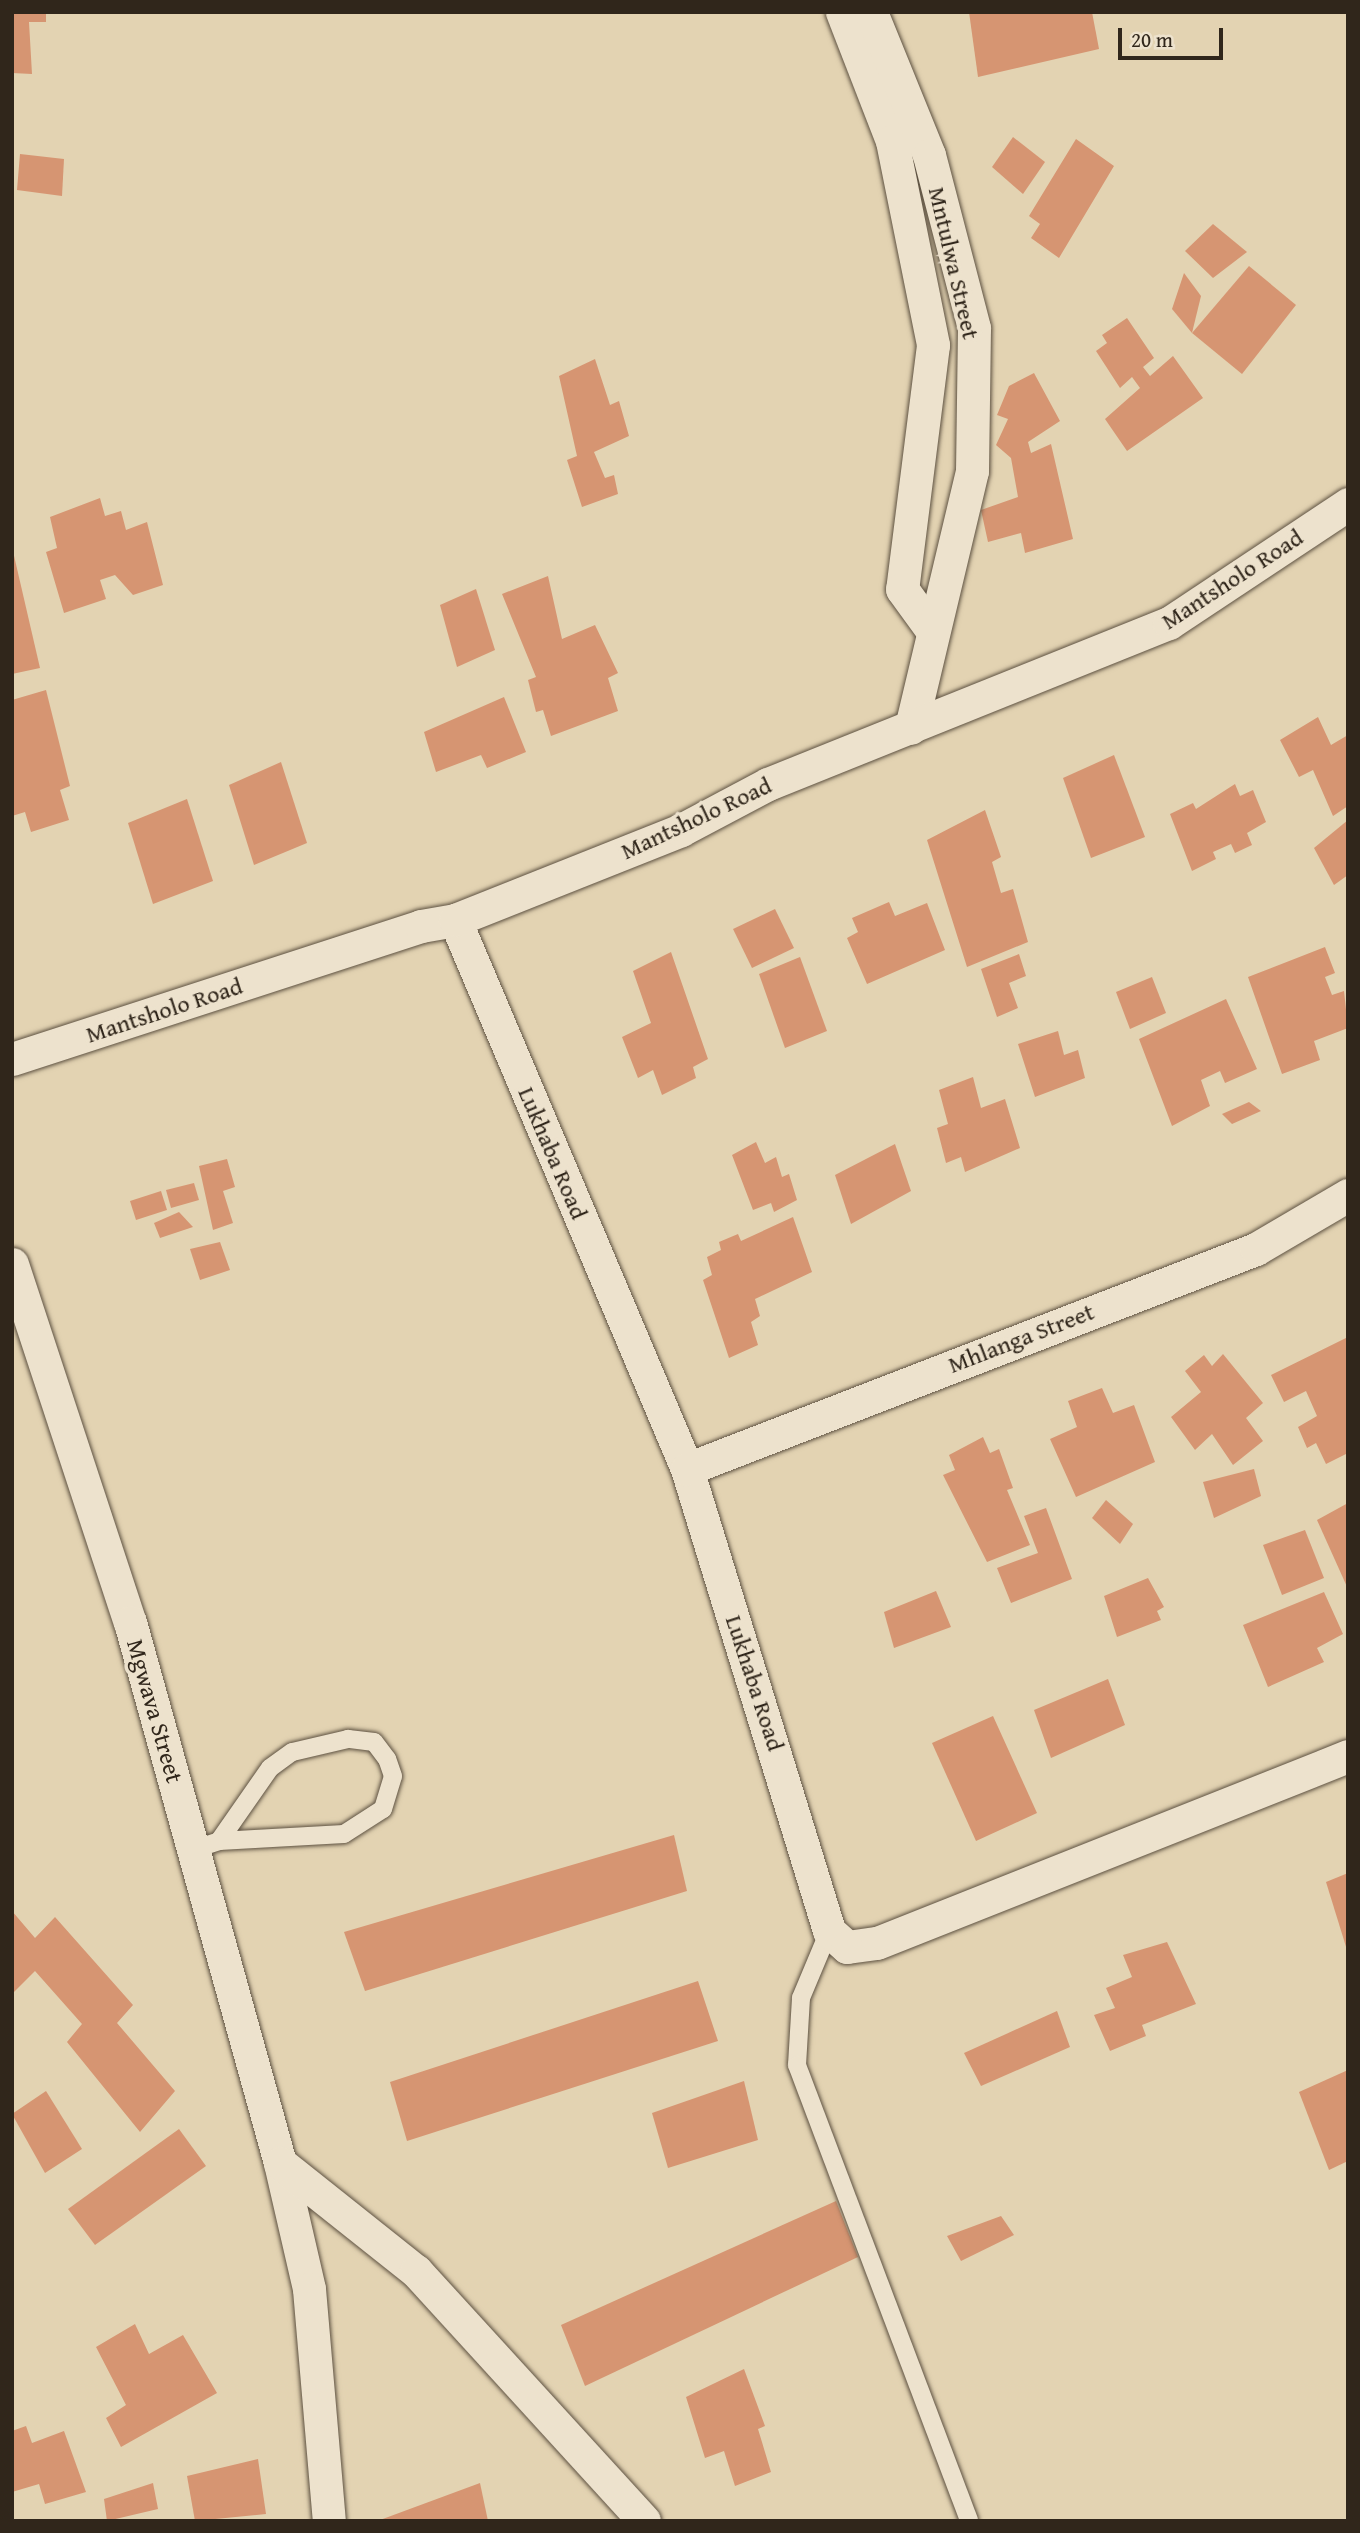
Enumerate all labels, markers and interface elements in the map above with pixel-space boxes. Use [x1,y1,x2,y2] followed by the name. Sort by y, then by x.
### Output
[1122,14,1227,58] scale bar
[1131,24,1173,55] text: 20 m
[922,184,986,342] street label: Mntulwa Street
[1156,523,1308,635] street label: Mantsholo Road
[616,771,776,865] street label: Mantsholo Road
[82,971,246,1049] street label: Mantsholo Road
[512,1082,594,1224] street label: Lukhaba Road
[944,1297,1098,1379] street label: Mhlanga Street
[720,1612,790,1754] street label: Lukhaba Road
[121,1636,189,1786] street label: Mgwava Street

